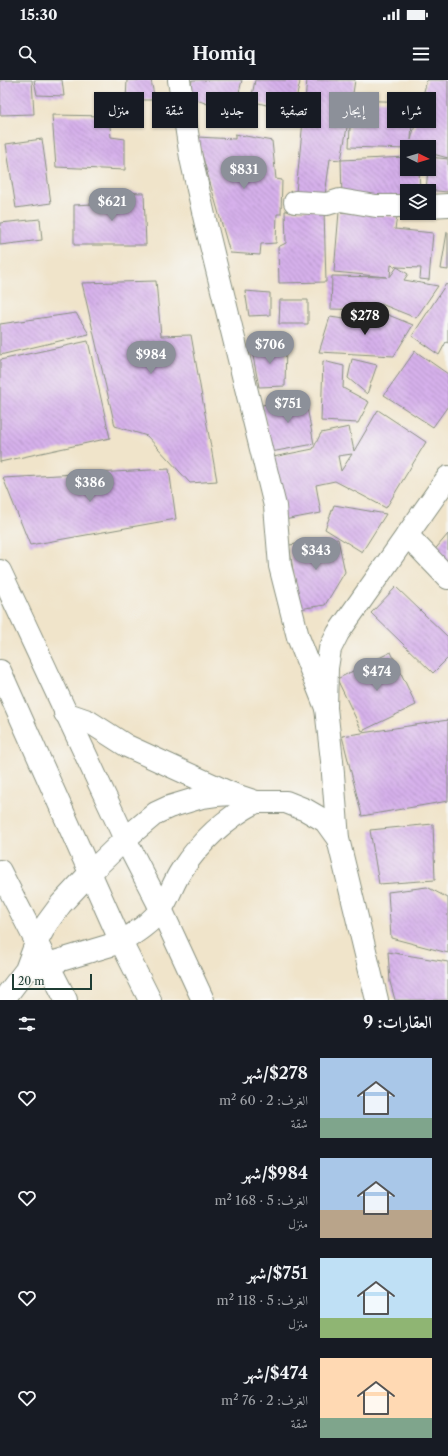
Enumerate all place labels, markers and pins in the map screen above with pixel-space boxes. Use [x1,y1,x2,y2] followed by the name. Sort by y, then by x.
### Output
[220,156,268,190] pin: $831
[88,188,136,222] pin: $621
[341,302,389,336] pin: $278
[246,331,294,365] pin: $706
[127,341,175,375] pin: $984
[264,390,312,424] pin: $751
[66,469,114,503] pin: $386
[292,537,340,571] pin: $343
[353,658,401,692] pin: $474

